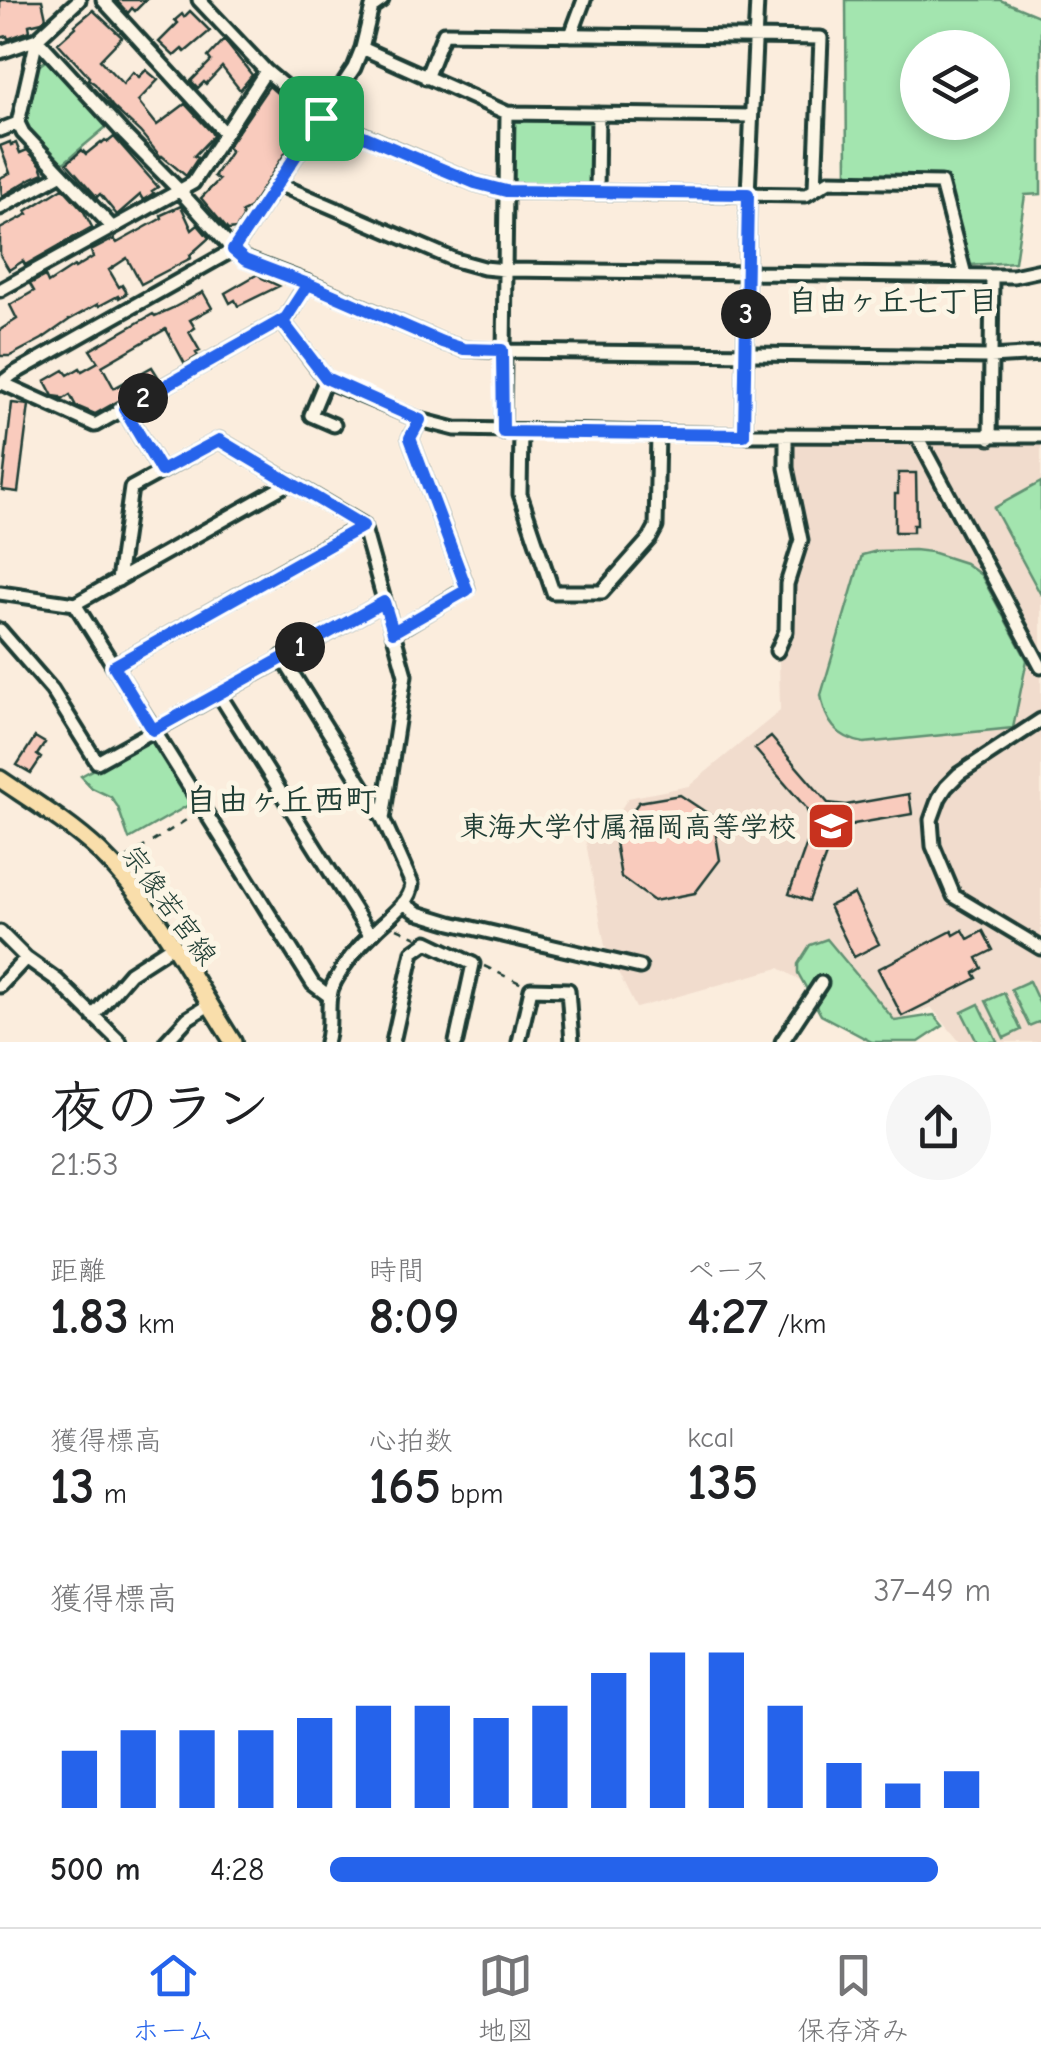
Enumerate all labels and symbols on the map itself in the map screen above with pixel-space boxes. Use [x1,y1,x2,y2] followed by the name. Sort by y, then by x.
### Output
[279,76,364,161] pin
[788,284,998,319] district label: 自由ヶ丘七丁目
[721,289,771,339] pin: 3
[118,373,168,423] pin: 2
[275,622,325,672] pin: 1
[185,782,377,819] district label: 自由ヶ丘西町
[805,800,857,852] school or university icon: 東海大学付属福岡高等学校
[460,811,796,843] place label: 東海大学付属福岡高等学校
[115,840,223,972] street label: 宗像若宮線

